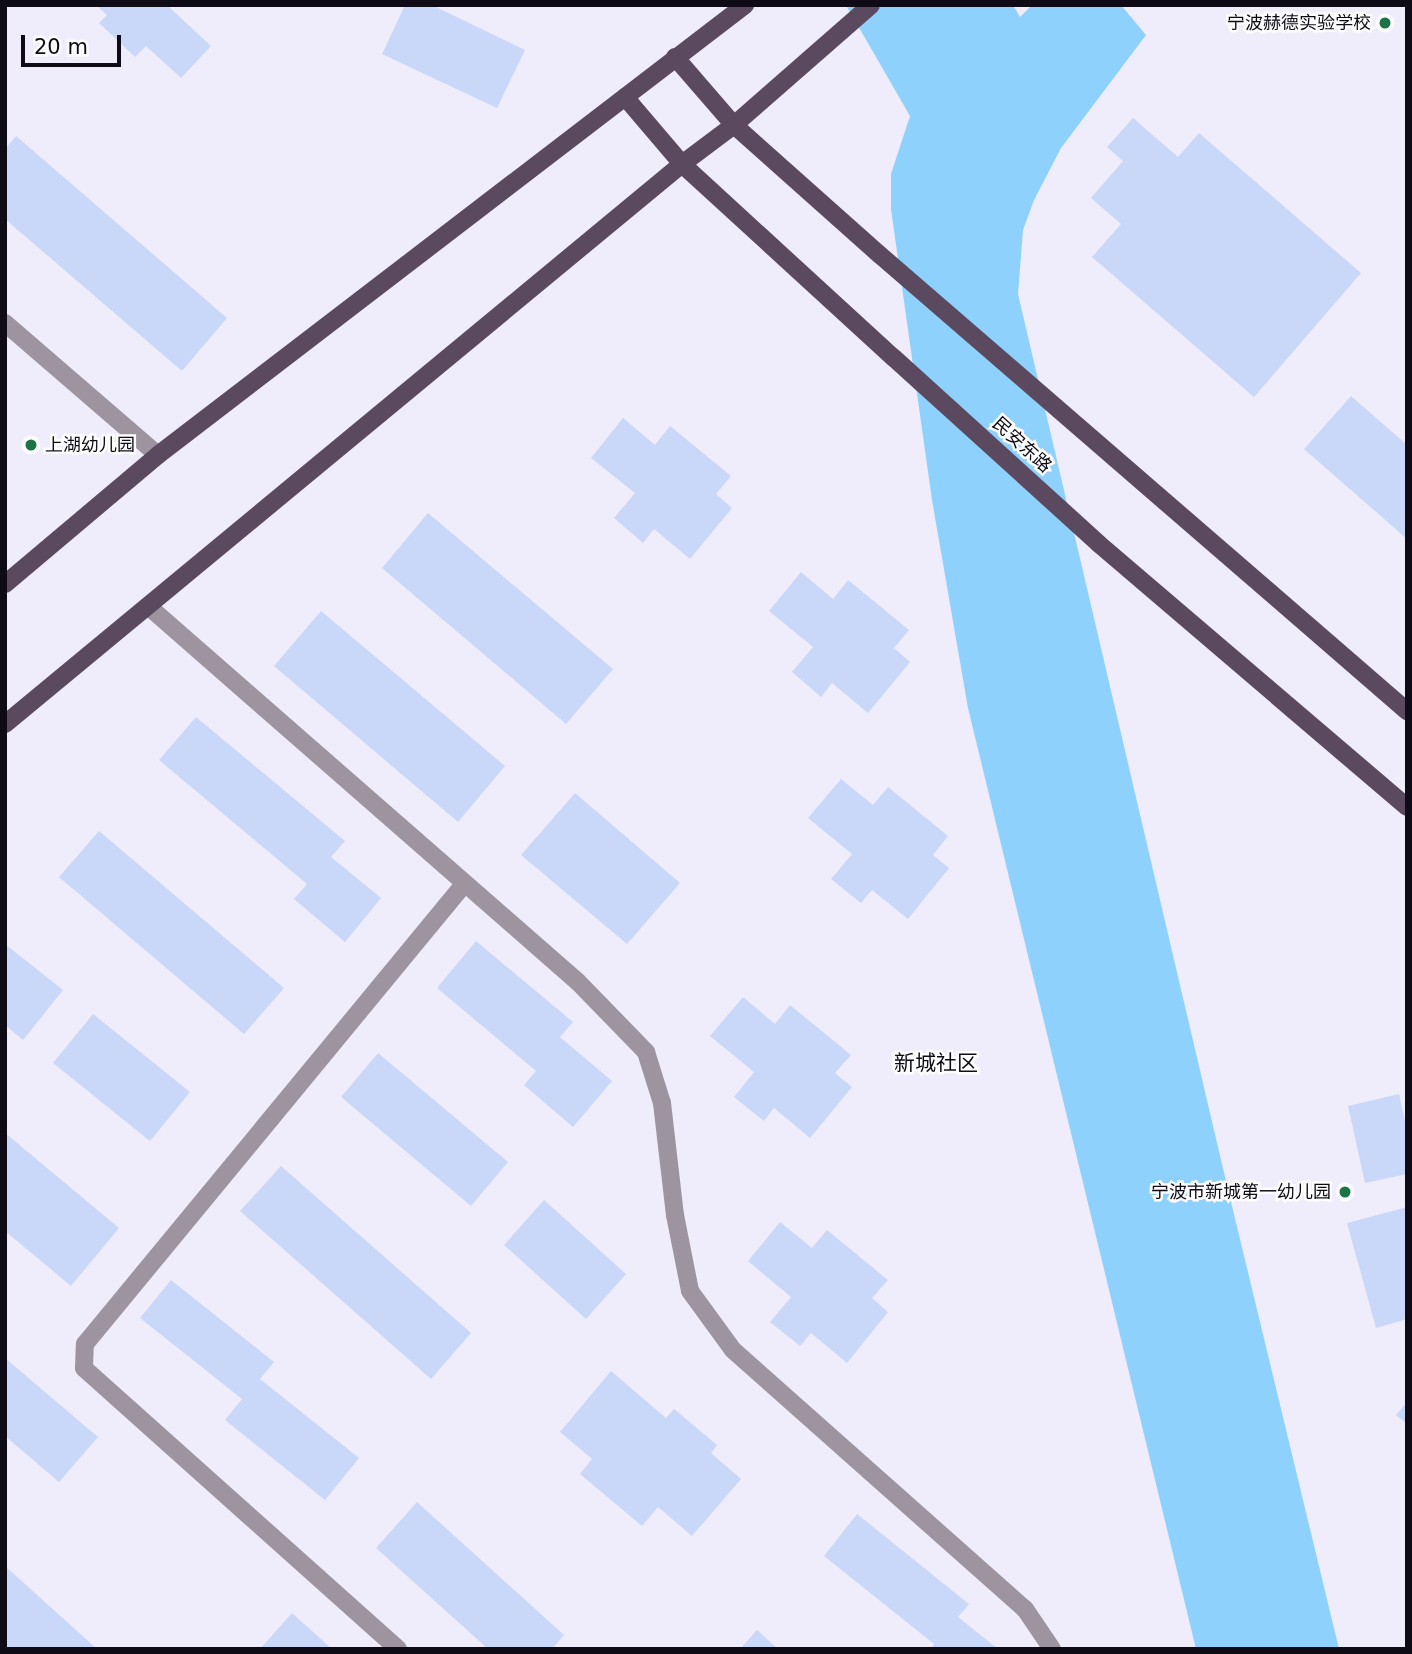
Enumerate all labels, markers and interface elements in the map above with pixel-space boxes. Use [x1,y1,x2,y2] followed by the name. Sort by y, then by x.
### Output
[1227,12,1371,34] place label: 宁波赫德实验学校
[1377,15,1393,31] marker: 宁波赫德实验学校
[24,21,124,65] scale bar
[34,35,88,59] text: 20 m
[988,413,1056,477] street label: 民安东路
[45,434,135,456] place label: 上湖幼儿园
[23,437,39,453] marker: 上湖幼儿园
[894,1050,978,1076] district label: 新城社区
[1151,1181,1331,1203] place label: 宁波市新城第一幼儿园
[1337,1184,1353,1200] marker: 宁波市新城第一幼儿园

